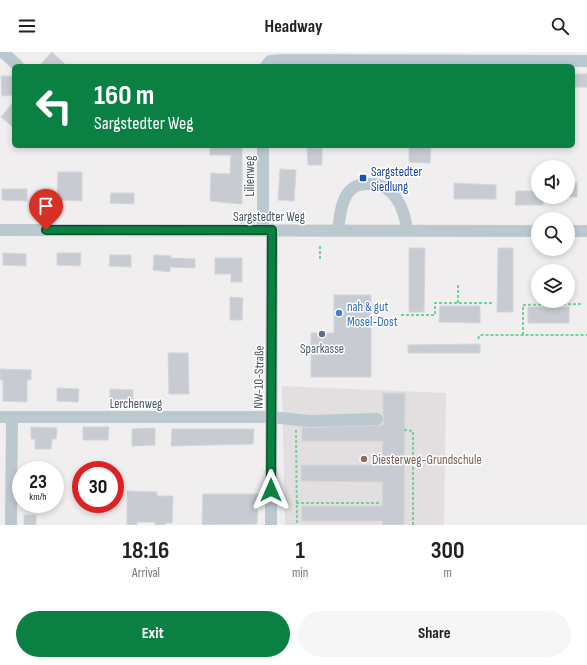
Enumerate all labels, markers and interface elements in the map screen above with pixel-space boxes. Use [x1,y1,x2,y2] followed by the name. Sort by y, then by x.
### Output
[16,15,38,37] icon: menu
[549,15,571,37] icon: search
[265,16,322,37] text: Headway
[94,79,154,112] text: 160 m
[28,80,80,132] icon: left
[94,113,194,134] text: Sargstedter Weg
[242,156,258,196] street label: Lilienweg
[531,160,575,308] map controls
[531,160,575,204] button: sound
[371,164,422,195] place label: Sargstedter Siedlung
[358,173,368,183] marker: Sargstedter Siedlung
[29,189,63,230] pin
[35,195,57,217] icon: arrive
[233,209,305,225] street label: Sargstedter Weg
[531,212,575,256] button: search
[531,264,575,308] button: layers
[347,299,398,330] place label: nah & gut Mosel-Dost
[334,308,344,318] marker: nah & gut Mosel-Dost
[317,329,327,339] marker: Sparkasse
[300,341,344,357] place label: Sparkasse
[250,345,268,409] street label: NW-10-Straße
[110,396,162,412] street label: Lerchenweg
[372,452,482,468] place label: Diesterweg-Grundschule
[359,454,369,464] marker: Diesterweg-Grundschule
[72,461,124,513] speed limit sign: 30
[250,469,292,511] position arrow
[29,470,47,494] text: 23
[29,491,47,503] text: km/h
[123,536,169,565] text: 18:16
[295,536,305,565] text: 1
[431,536,464,565] text: 300
[132,565,160,581] text: Arrival
[292,565,308,581] text: min
[443,565,452,581] text: m
[16,611,290,657] button: Exit
[298,611,571,657] button: Share

